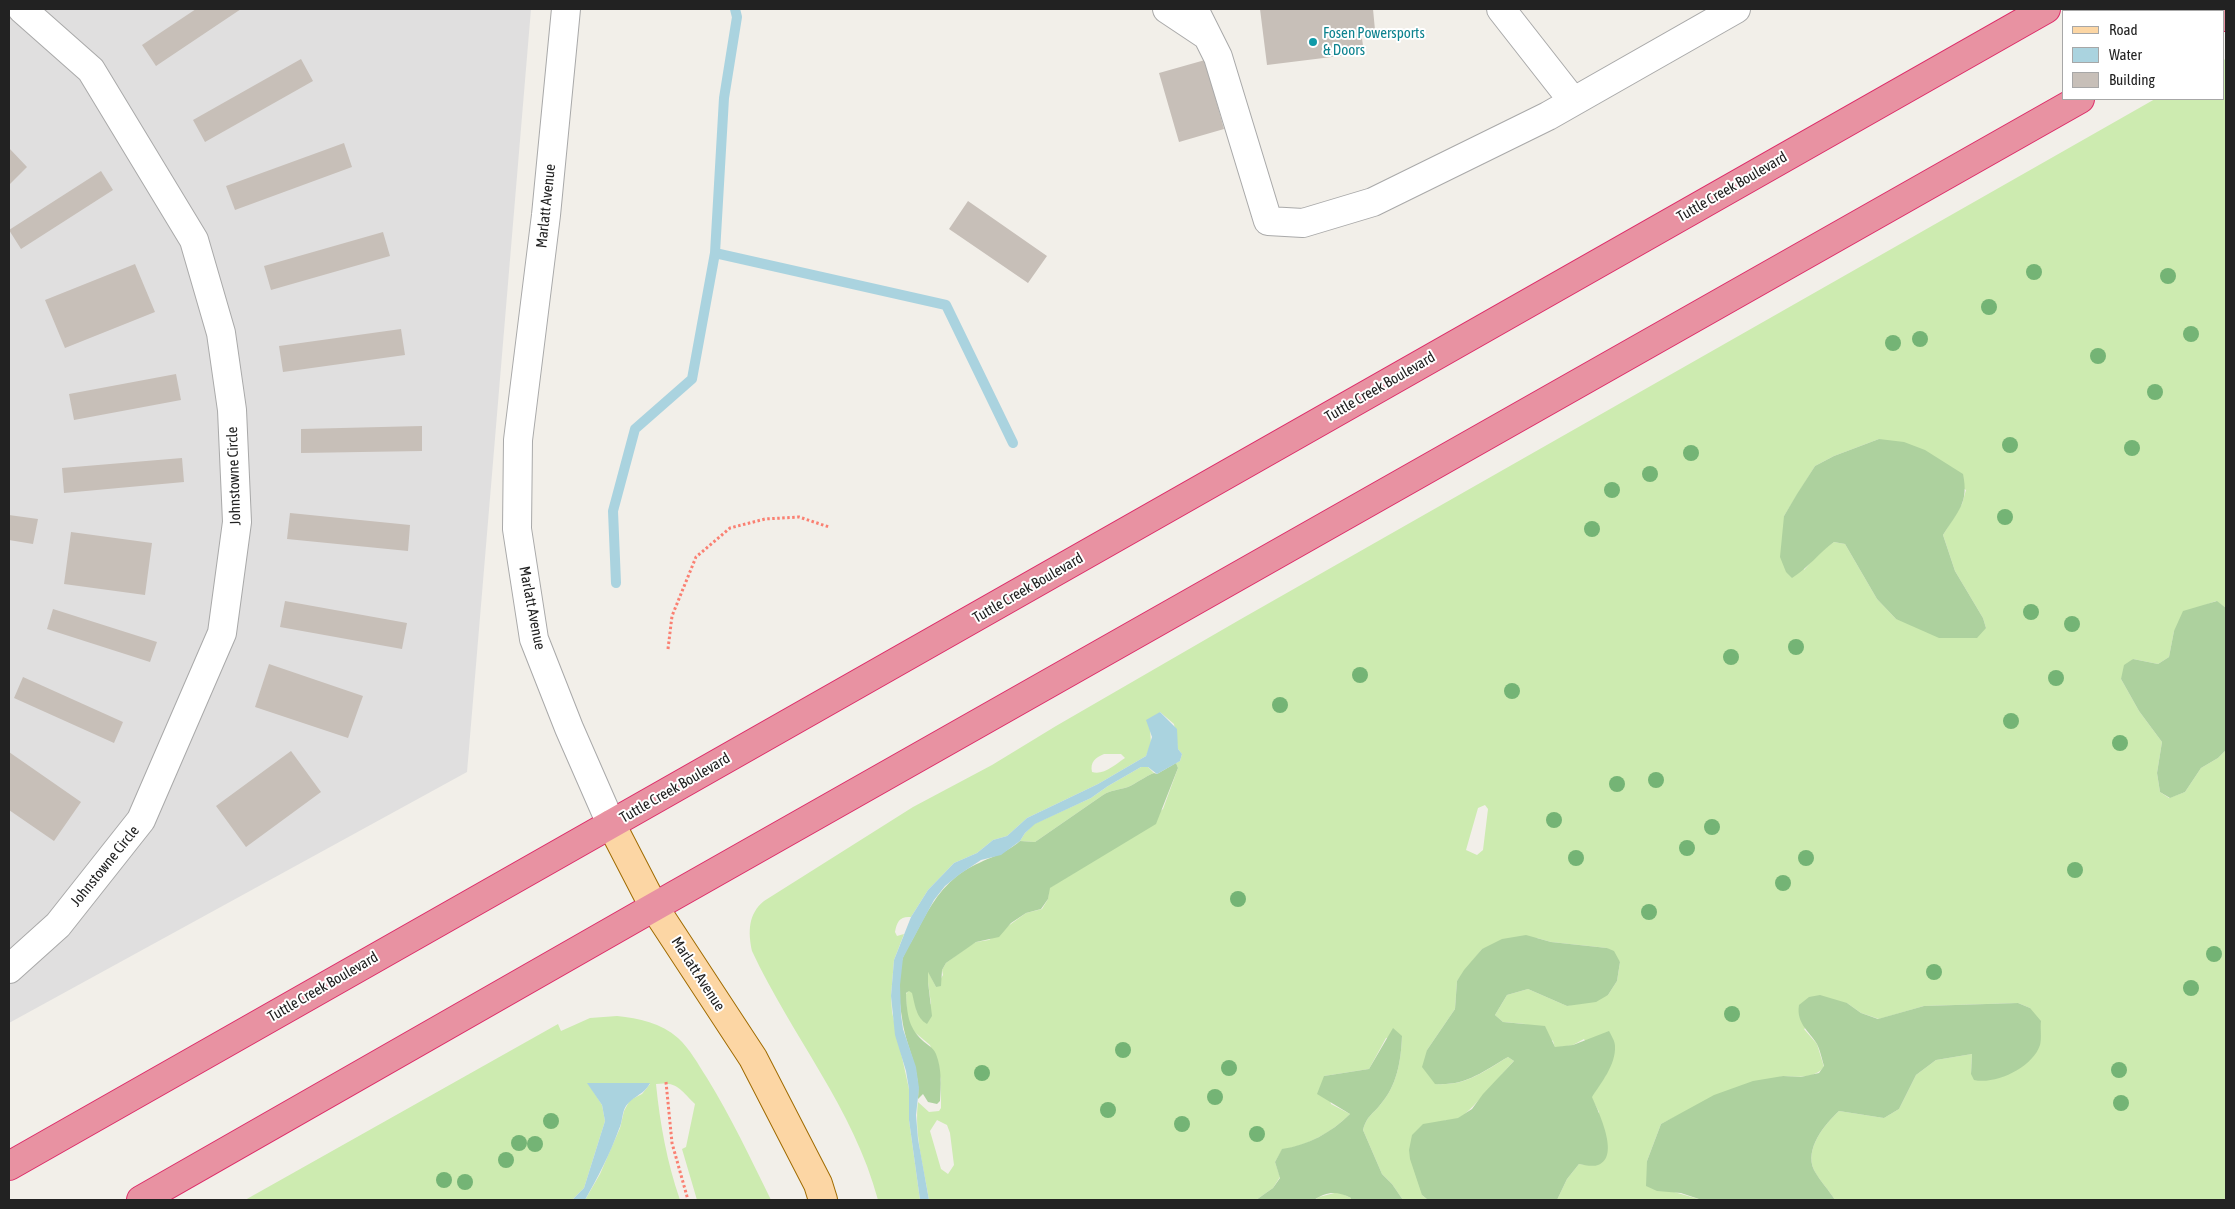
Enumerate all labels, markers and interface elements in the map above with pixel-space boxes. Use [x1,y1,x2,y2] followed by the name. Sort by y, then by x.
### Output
[2062,10,2225,100] legend
[2109,21,2138,38] text: Road
[1323,24,1425,59] place label: Fosen Powersports & Doors
[1307,36,1319,48] marker: Fosen Powersports & Doors
[2109,46,2142,63] text: Water
[2109,71,2155,88] text: Building
[1674,148,1790,226] street label: Tuttle Creek Boulevard
[533,163,559,249] street label: Marlatt Avenue
[1322,348,1438,426] street label: Tuttle Creek Boulevard
[223,426,245,526] street label: Johnstowne Circle
[970,549,1086,627] street label: Tuttle Creek Boulevard
[515,565,549,651] street label: Marlatt Avenue
[617,749,733,827] street label: Tuttle Creek Boulevard
[67,822,143,910] street label: Johnstowne Circle
[667,934,729,1014] street label: Marlatt Avenue
[265,948,381,1026] street label: Tuttle Creek Boulevard

